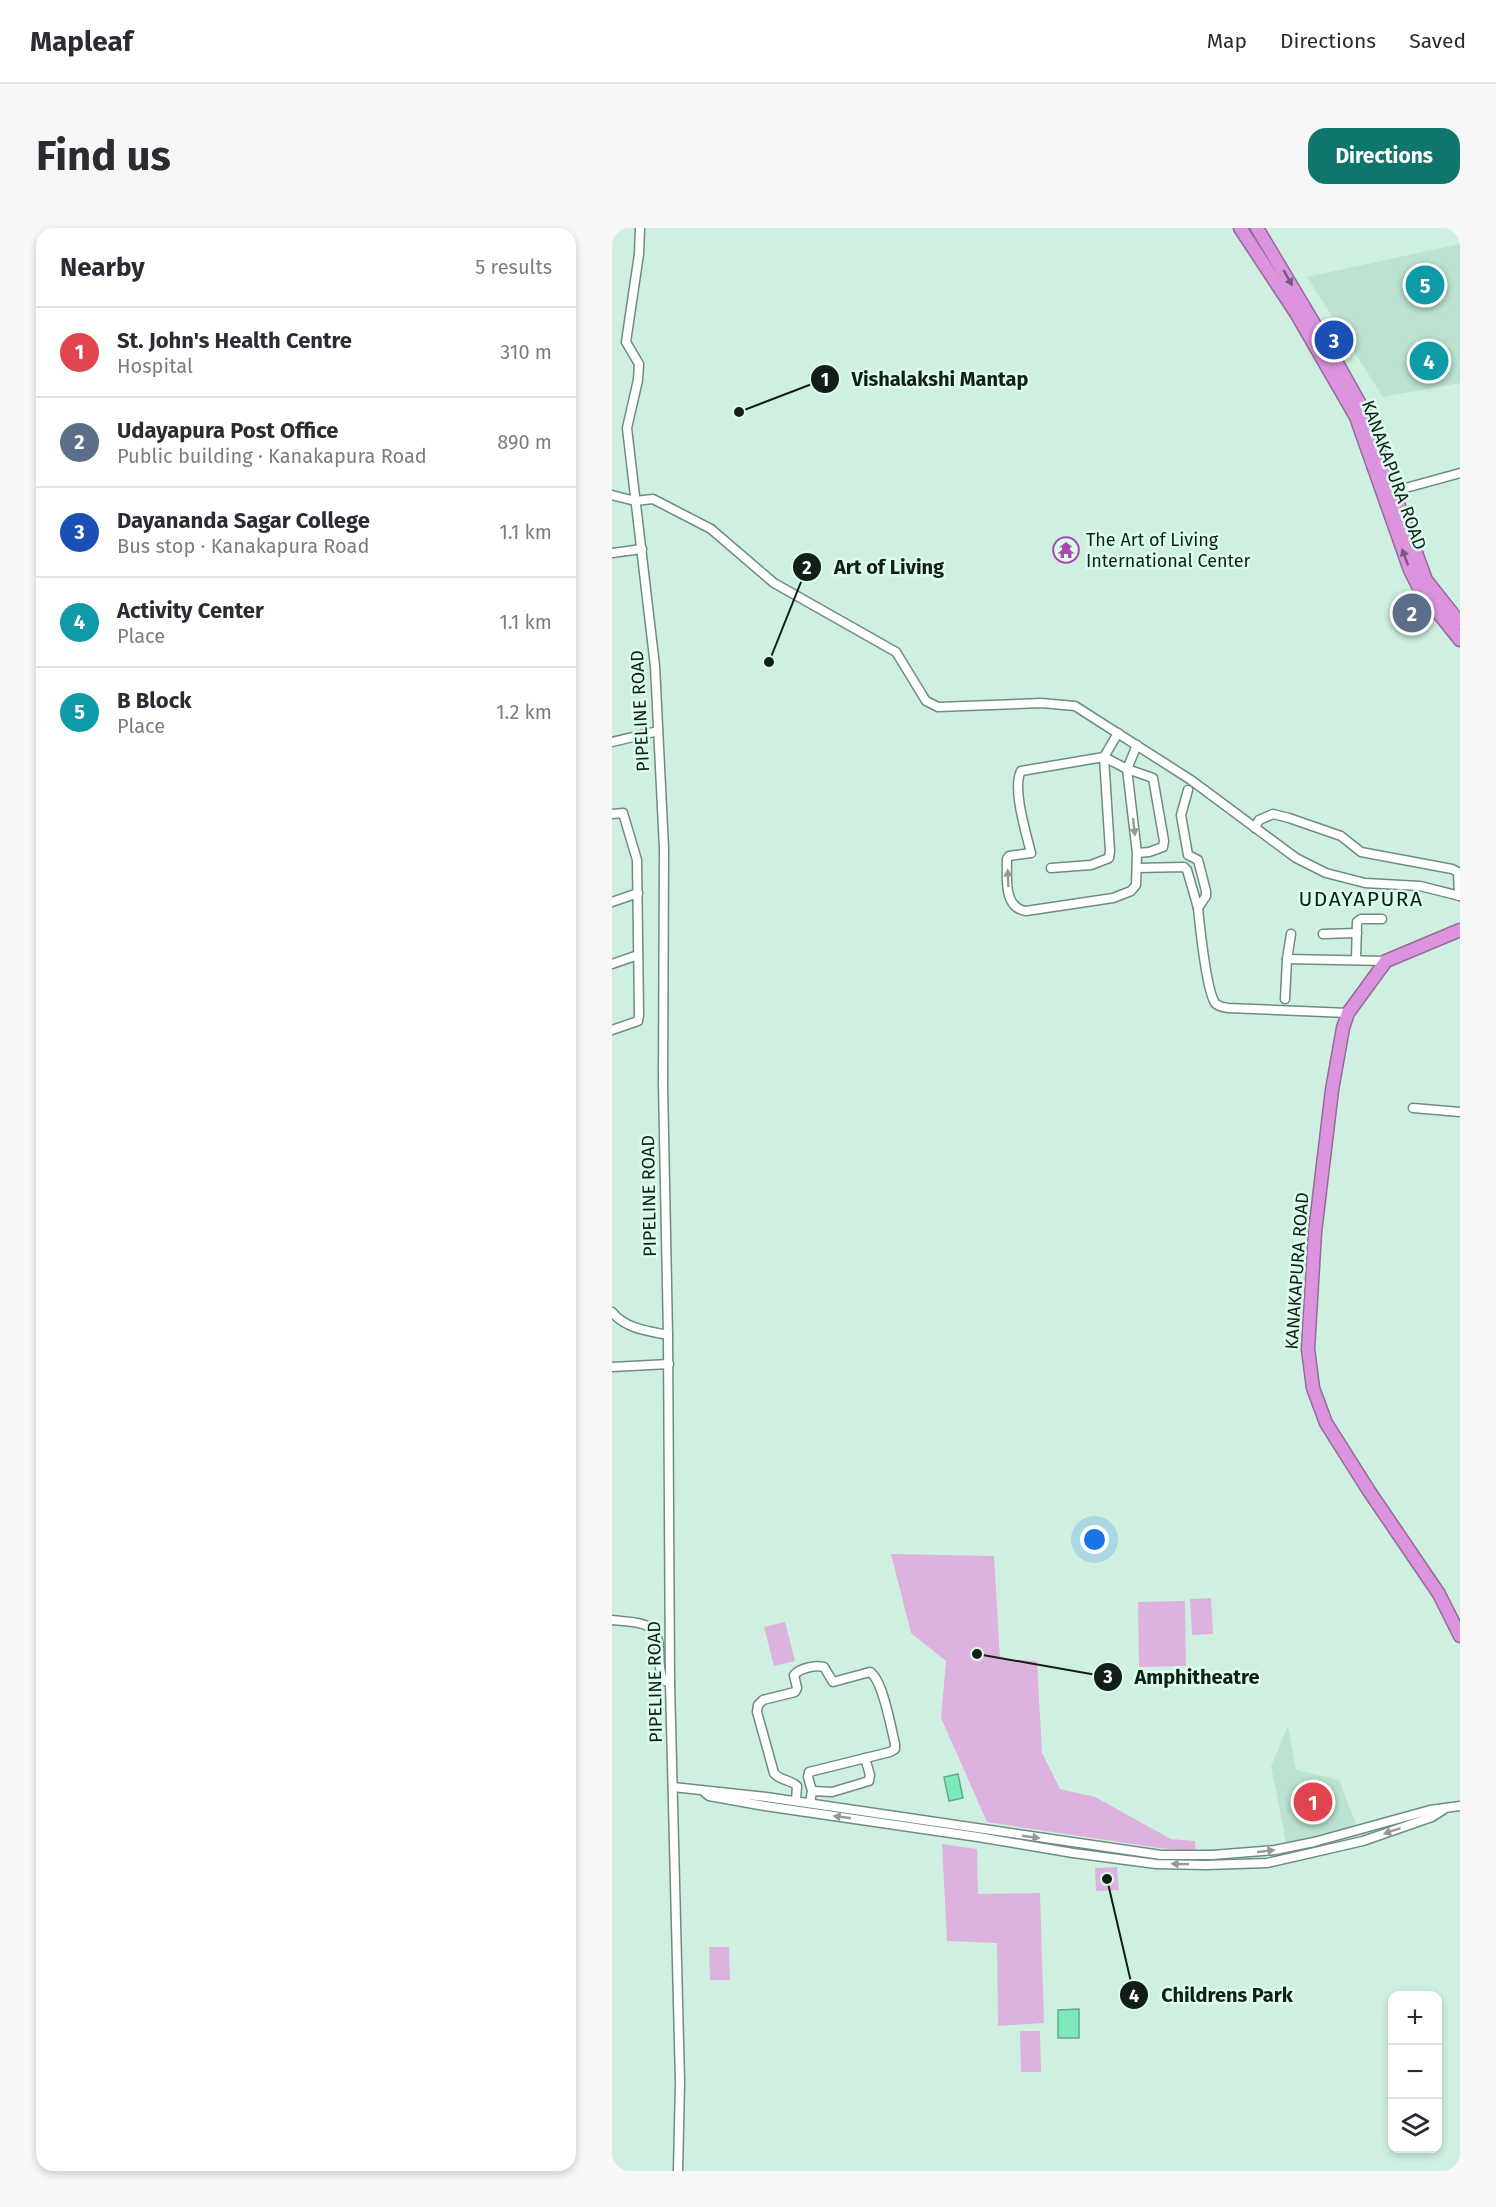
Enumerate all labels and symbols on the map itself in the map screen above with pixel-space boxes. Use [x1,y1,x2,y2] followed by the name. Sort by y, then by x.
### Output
[1406,262,1444,308] pin: 5
[1283,269,1293,286] one-way arrow
[1314,318,1354,362] pin: 3
[1410,338,1448,384] pin: 4
[810,360,1041,398] callout: Vishalakshi Mantap
[851,367,1029,391] text: Vishalakshi Mantap
[821,369,829,391] text: 1
[1357,397,1431,553] street label: KANAKAPURA ROAD
[1086,529,1251,572] place label: The Art of Living International Center
[1051,535,1081,565] temple icon: The Art of Living International Center
[792,548,956,586] callout: Art of Living
[1400,548,1409,566] one-way arrow
[833,555,945,579] text: Art of Living
[802,557,812,579] text: 2
[1392,590,1432,636] pin: 2
[626,650,654,772] street label: PIPELINE ROAD
[1129,818,1139,837] one-way arrow
[1003,869,1012,888] one-way arrow
[1298,886,1424,912] district label: UDAYAPURA
[637,1135,661,1257] street label: PIPELINE ROAD
[1281,1192,1313,1350] street label: KANAKAPURA ROAD
[1080,1525,1109,1554] your location
[643,1621,667,1743] street label: PIPELINE ROAD
[1093,1658,1272,1696] callout: Amphitheatre
[1133,1665,1260,1689] text: Amphitheatre
[1102,1666,1113,1688] text: 3
[1294,1780,1332,1824] pin: 1
[832,1813,851,1822] one-way arrow
[1383,1827,1401,1837] one-way arrow
[1021,1832,1040,1841] one-way arrow
[1257,1846,1276,1856] one-way arrow
[1171,1859,1190,1869] one-way arrow
[1119,1976,1305,2014] callout: Childrens Park
[1161,1983,1294,2007] text: Childrens Park
[1129,1985,1139,2007] text: 4

